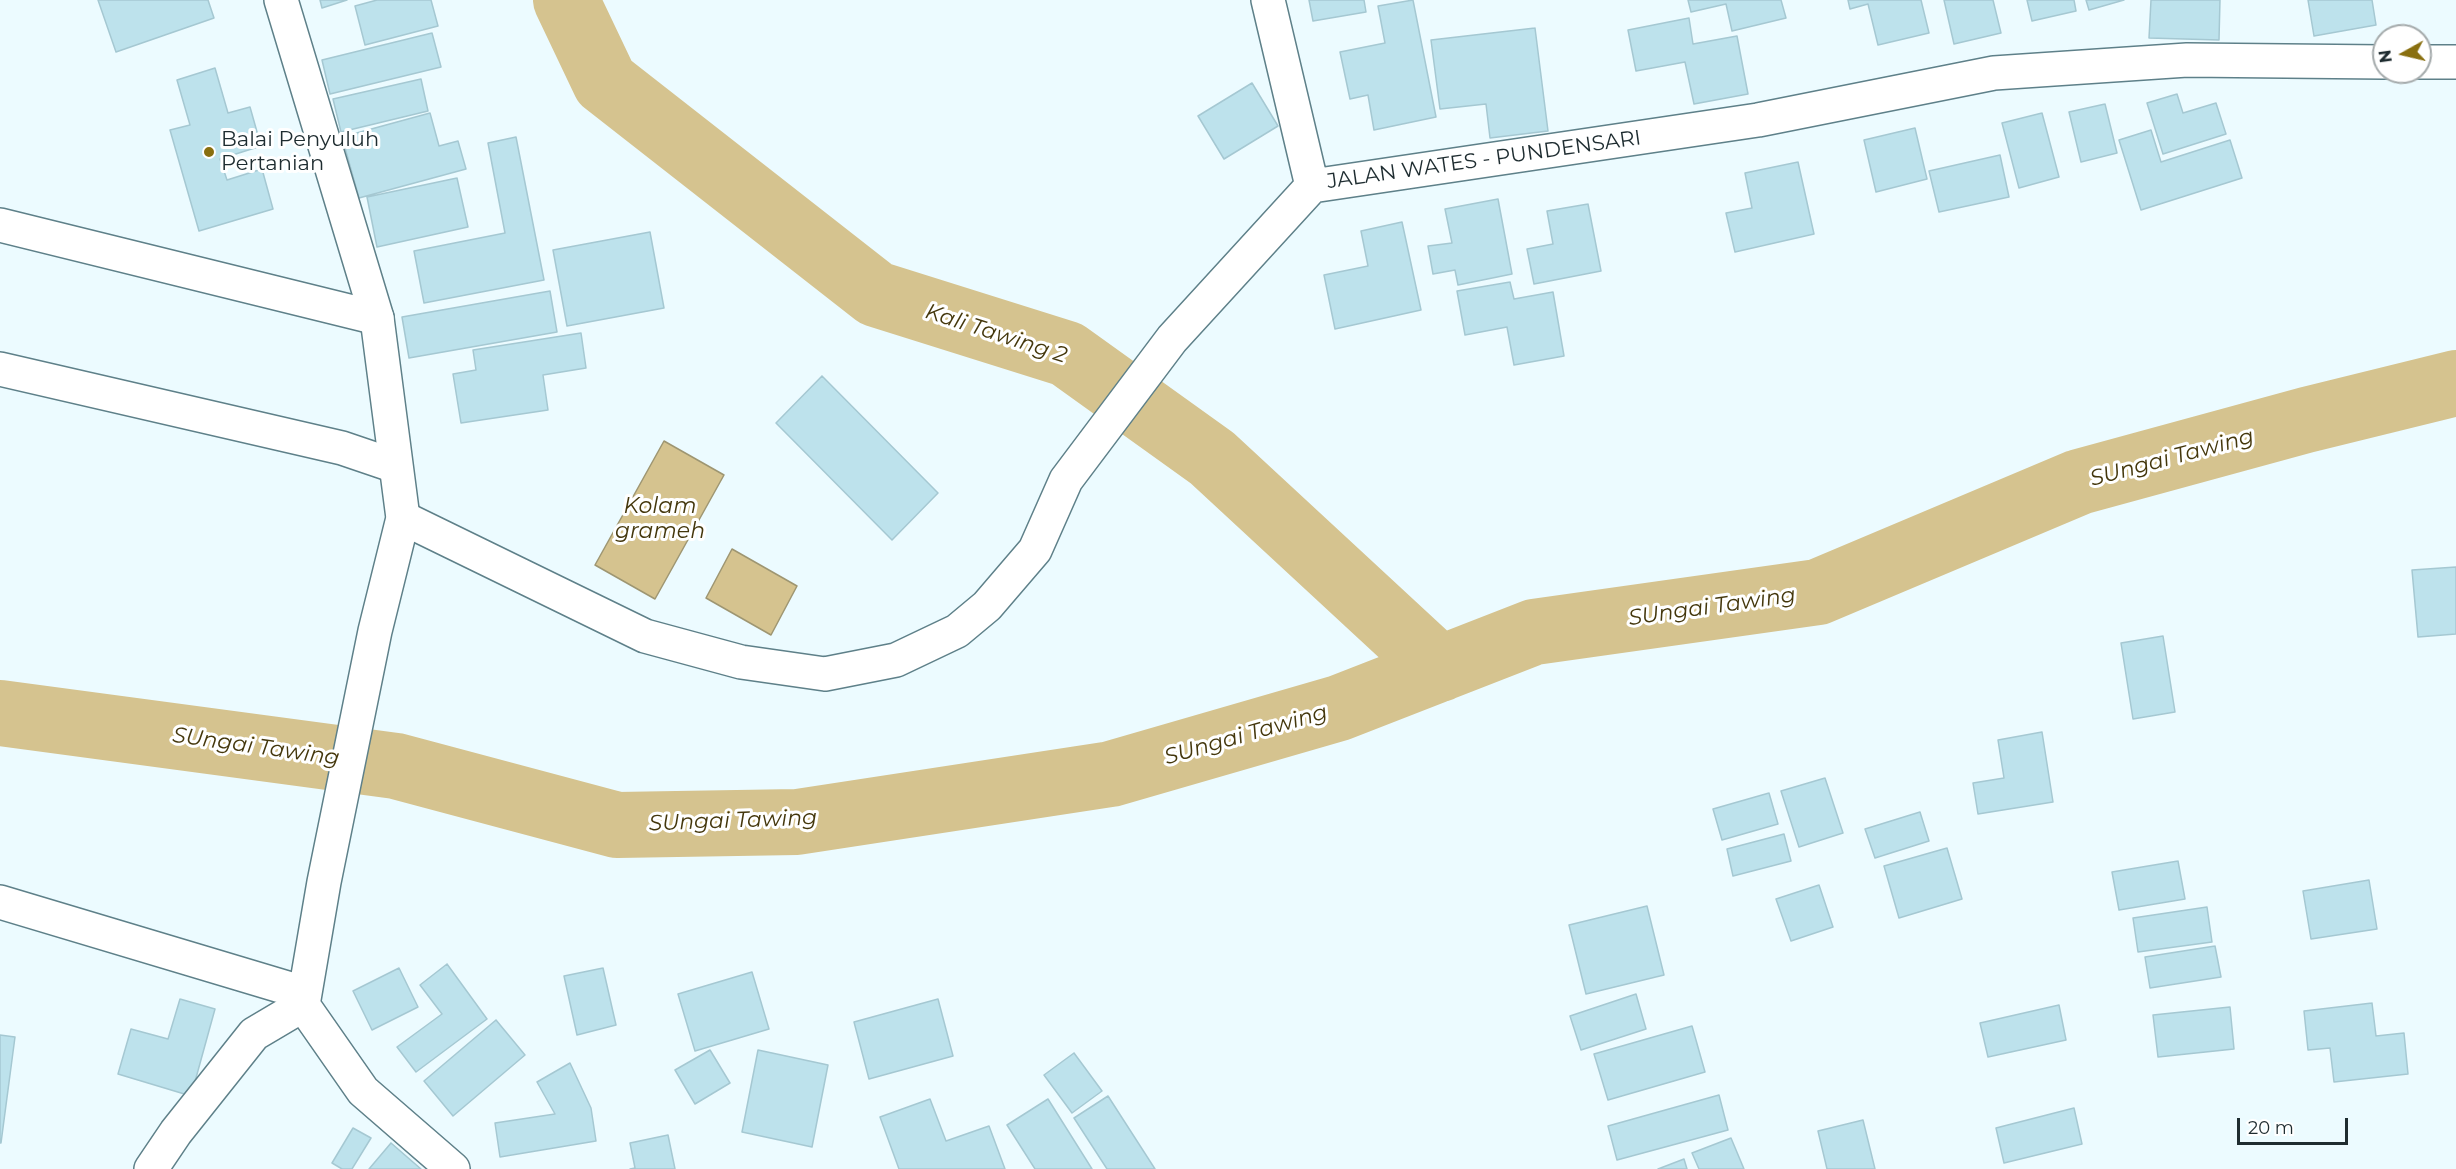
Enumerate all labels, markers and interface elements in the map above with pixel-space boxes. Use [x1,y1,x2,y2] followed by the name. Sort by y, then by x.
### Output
[2372,24,2432,84] north arrow
[2375,49,2396,64] text: N
[1325,125,1643,195] street label: JALAN WATES - PUNDENSARI
[221,127,379,177] place label: Balai Penyuluh Pertanian
[202,145,216,159] marker: Balai Penyuluh Pertanian
[922,299,1070,369] water label: Kali Tawing 2
[2087,423,2257,493] water label: SUngai Tawing
[615,494,705,546] water label: Kolam grameh
[1627,582,1797,632] water label: SUngai Tawing
[1161,699,1331,771] water label: SUngai Tawing
[171,722,341,772] water label: SUngai Tawing
[648,805,818,837] water label: SUngai Tawing
[2240,1106,2351,1144] scale bar
[2248,1117,2294,1139] text: 20 m

